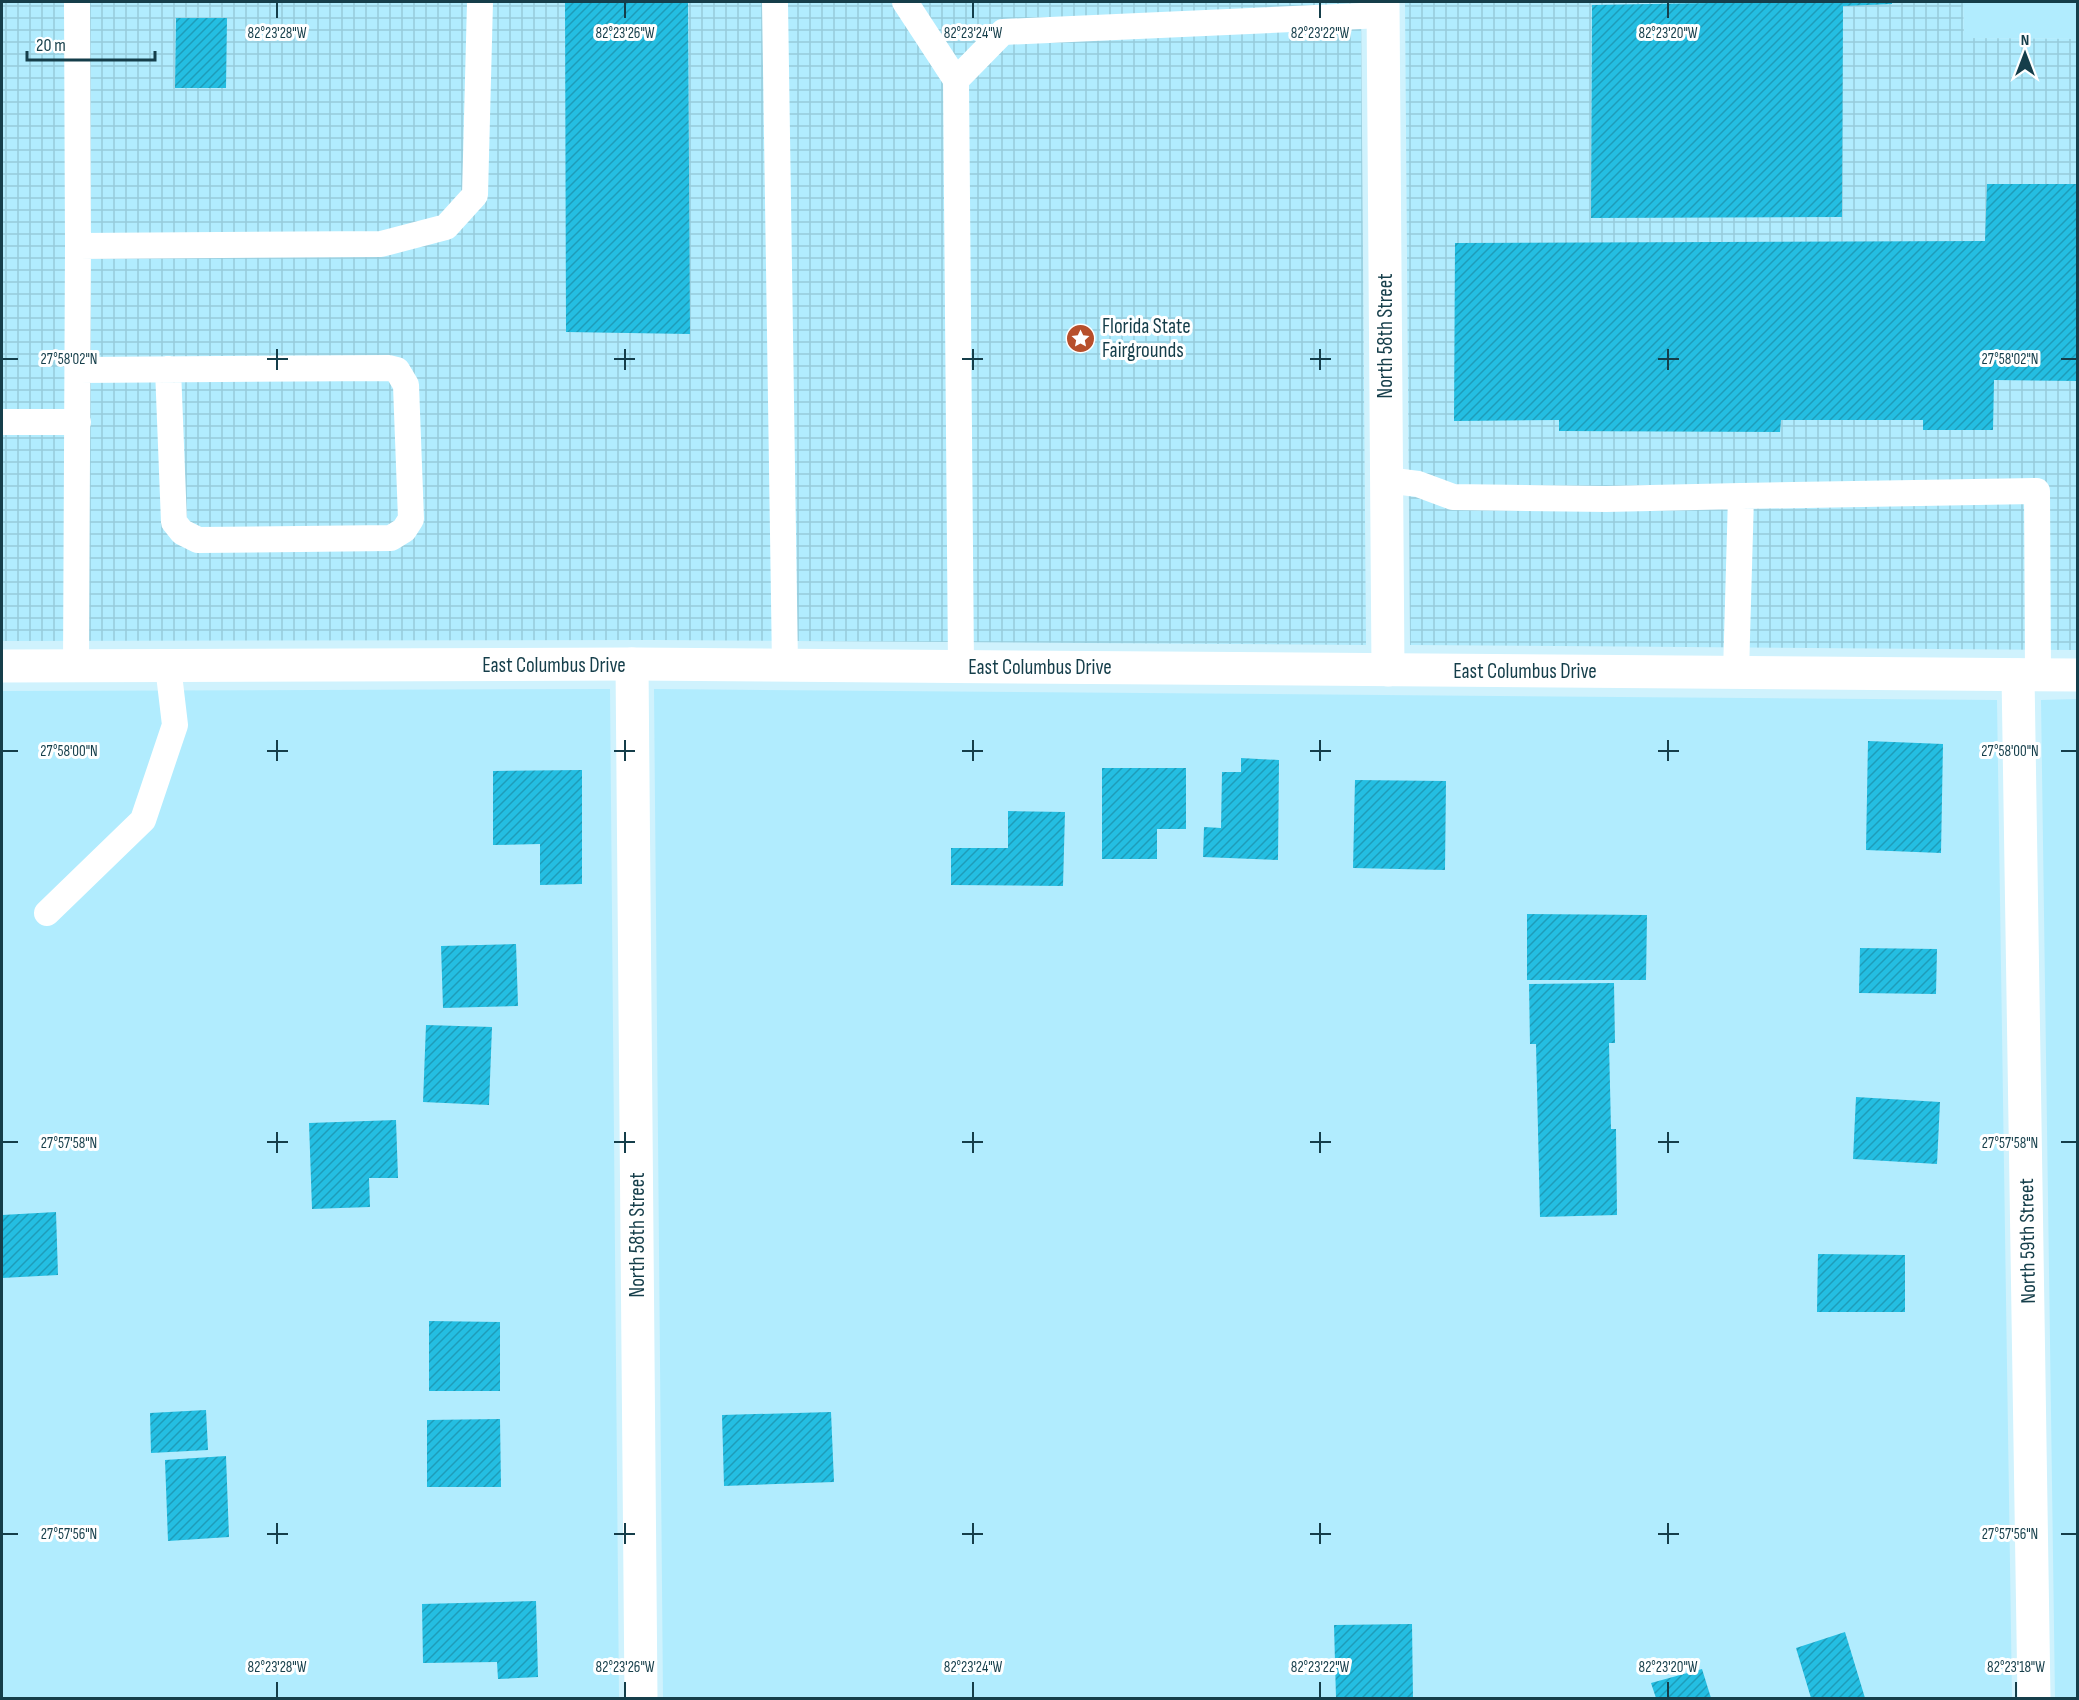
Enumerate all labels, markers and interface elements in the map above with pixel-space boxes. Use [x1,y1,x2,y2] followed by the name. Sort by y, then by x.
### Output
[27,24,154,62] scale bar
[248,24,307,43] text: 82°23'28"W
[595,24,655,43] text: 82°23'26"W
[944,24,1003,43] text: 82°23'24"W
[1291,24,1350,43] text: 82°23'22"W
[1638,24,1698,43] text: 82°23'20"W
[1995,24,2055,84] north arrow
[2021,31,2029,50] text: N
[36,35,66,56] text: 20 m
[1373,273,1398,399] street label: North 58th Street
[1102,314,1191,363] place label: Florida State Fairgrounds
[1065,322,1097,354] place icon: Florida State Fairgrounds
[41,350,97,369] text: 27°58'02"N
[1982,350,2038,369] text: 27°58'02"N
[482,653,626,678] street label: East Columbus Drive
[968,655,1112,680] street label: East Columbus Drive
[1453,659,1597,684] street label: East Columbus Drive
[40,742,98,761] text: 27°58'00"N
[1981,742,2039,761] text: 27°58'00"N
[41,1134,97,1153] text: 27°57'58"N
[1982,1134,2038,1153] text: 27°57'58"N
[625,1172,650,1298] street label: North 58th Street
[2014,1178,2041,1304] street label: North 59th Street
[41,1525,97,1544] text: 27°57'56"N
[1982,1525,2038,1544] text: 27°57'56"N
[248,1658,307,1677] text: 82°23'28"W
[595,1658,655,1677] text: 82°23'26"W
[944,1658,1003,1677] text: 82°23'24"W
[1291,1658,1350,1677] text: 82°23'22"W
[1638,1658,1698,1677] text: 82°23'20"W
[1987,1658,2045,1677] text: 82°23'18"W

